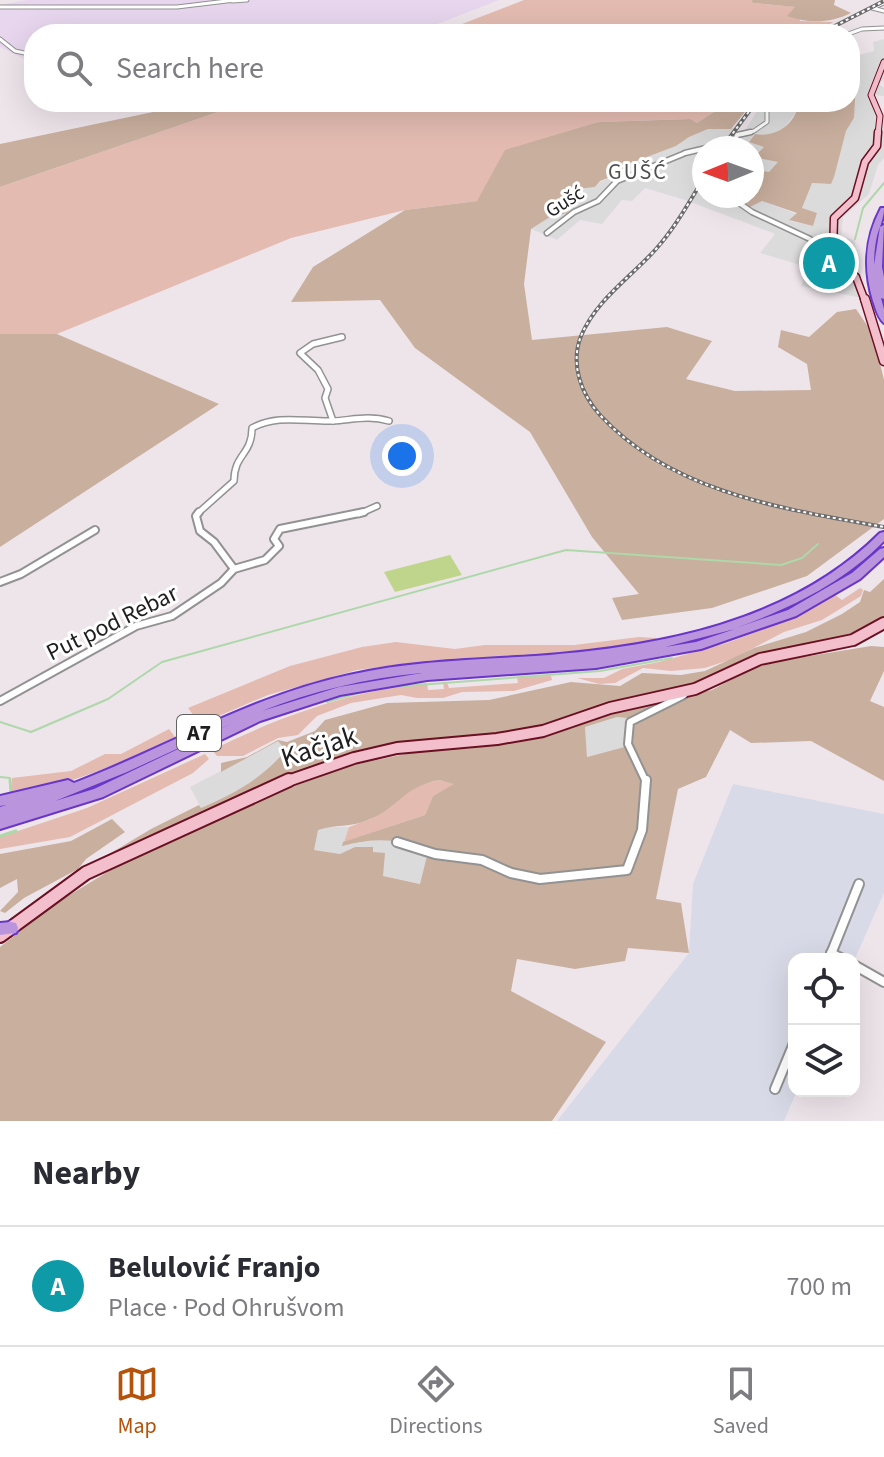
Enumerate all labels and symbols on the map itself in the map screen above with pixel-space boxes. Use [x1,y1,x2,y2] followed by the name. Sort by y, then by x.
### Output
[692,136,764,208] north arrow
[608,156,668,188] district label: GUŠĆ
[540,179,590,225] street label: Gušć
[803,233,855,293] pin: A
[382,436,422,476] your location
[40,576,184,670] street label: Put pod Rebar
[177,715,221,751] road number: A7
[276,716,362,778] street label: Kačjak

